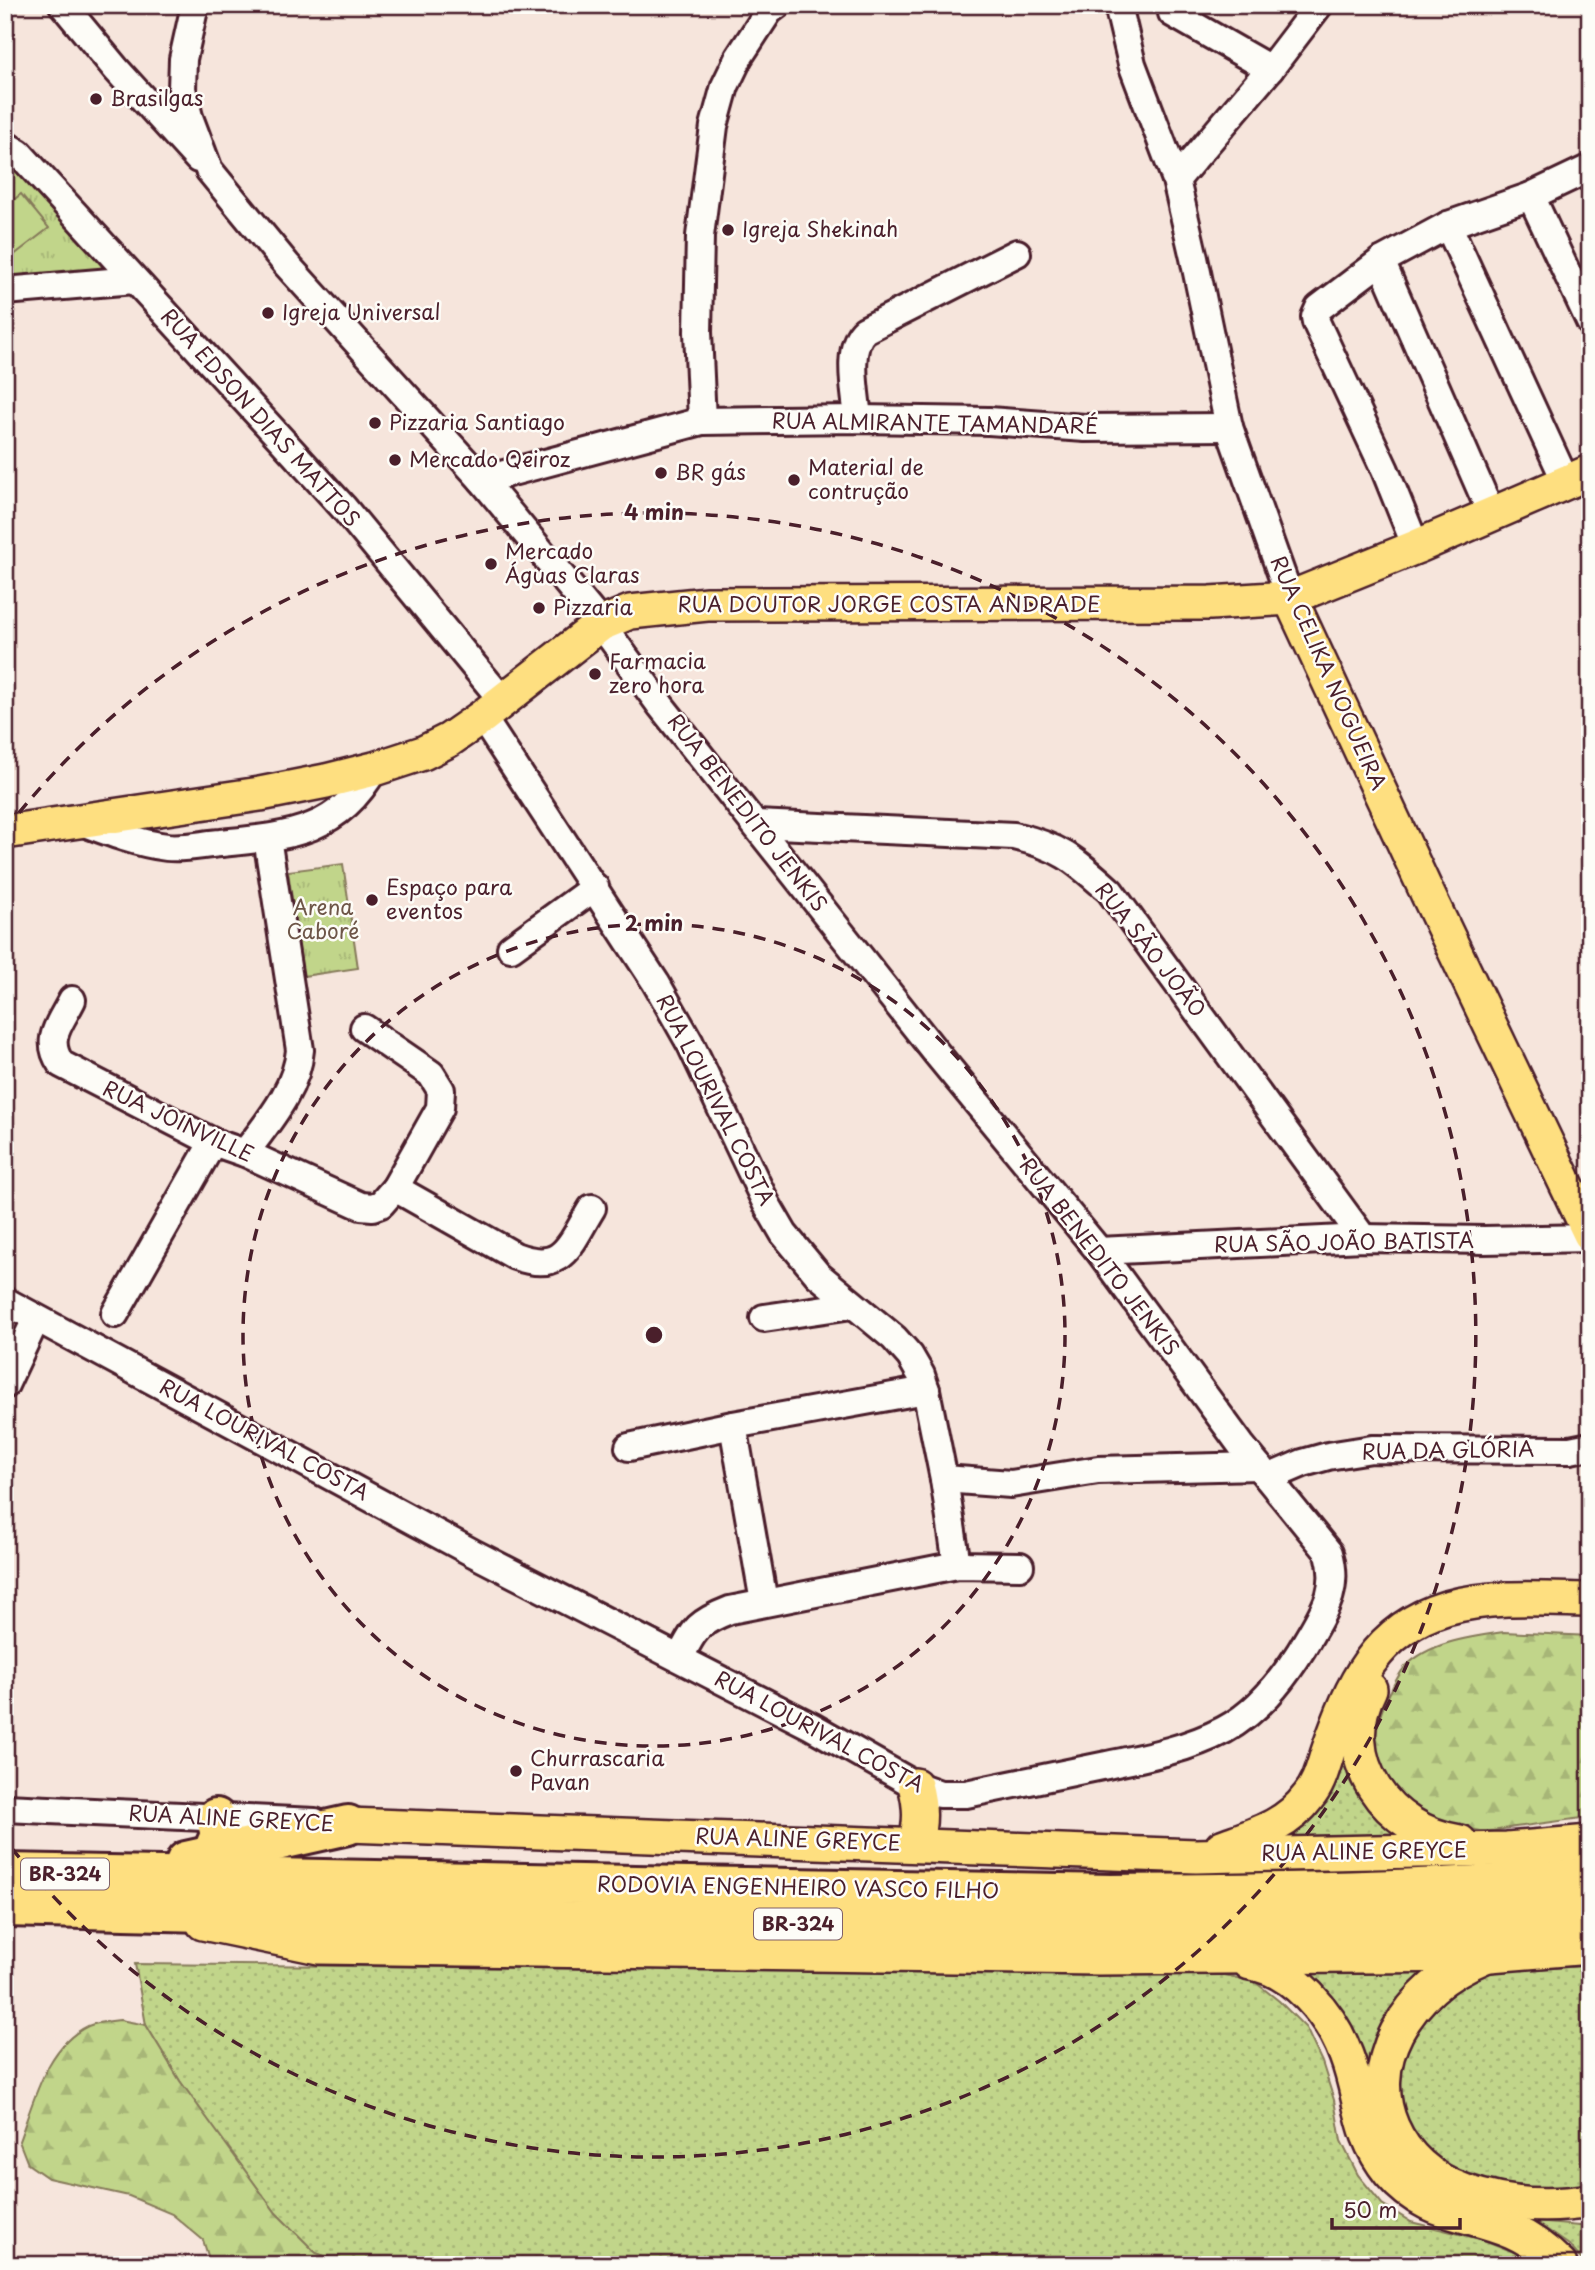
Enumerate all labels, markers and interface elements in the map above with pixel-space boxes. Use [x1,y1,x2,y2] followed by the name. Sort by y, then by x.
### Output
[110,81,203,113] place label: Brasilgas
[88,91,104,107] marker: Brasilgas
[742,212,898,244] place label: Igreja Shekinah
[720,222,736,238] marker: Igreja Shekinah
[282,295,441,327] place label: Igreja Universal
[154,300,369,533] street label: RUA EDSON DIAS MATTOS
[260,305,276,321] marker: Igreja Universal
[771,403,1099,441] street label: RUA ALMIRANTE TAMANDARÉ
[389,405,565,437] place label: Pizzaria Santiago
[367,415,383,431] marker: Pizzaria Santiago
[409,442,571,474] place label: Mercado Qeiroz
[808,450,924,506] place label: Material de contrução
[387,452,403,468] marker: Mercado Qeiroz
[675,455,746,487] place label: BR gás
[653,465,669,481] marker: BR gás
[786,472,802,488] marker: Material de contrução
[624,495,684,527] text: 4 min
[505,534,640,590] place label: Mercado Águas Claras
[1264,550,1396,795] street label: RUA CELIKA NOGUEIRA
[483,556,499,572] marker: Mercado Águas Claras
[678,587,1100,619] street label: RUA DOUTOR JORGE COSTA ANDRADE
[553,590,633,622] place label: Pizzaria
[531,600,547,616] marker: Pizzaria
[609,644,706,700] place label: Farmacia zero hora
[587,666,603,682] marker: Farmacia zero hora
[661,706,836,918] street label: RUA BENEDITO JENKIS
[386,870,513,926] place label: Espaço para eventos
[1089,874,1215,1023] street label: RUA SÃO JOÃO
[287,890,359,946] park label: Arena Caboré
[364,892,380,908] marker: Espaço para eventos
[625,906,683,938] text: 2 min
[650,988,784,1210] street label: RUA LOURIVAL COSTA
[98,1071,260,1169] street label: RUA JOINVILLE
[1013,1150,1188,1362] street label: RUA BENEDITO JENKIS
[1214,1223,1474,1259] street label: RUA SÃO JOÃO BATISTA
[642,1323,666,1347] centre of rings
[154,1369,376,1507] street label: RUA LOURIVAL COSTA
[1361,1431,1535,1467] street label: RUA DA GLÓRIA
[709,1661,931,1799] street label: RUA LOURIVAL COSTA
[530,1741,665,1797] place label: Churrascaria Pavan
[508,1763,524,1779] marker: Churrascaria Pavan
[128,1796,335,1838] street label: RUA ALINE GREYCE
[695,1818,901,1858] street label: RUA ALINE GREYCE
[1261,1832,1467,1868] street label: RUA ALINE GREYCE
[21,1858,109,1890] road number: BR-324
[597,1866,999,1906] street label: RODOVIA ENGENHEIRO VASCO FILHO
[754,1908,842,1940] road number: BR-324
[1332,2186,1460,2230] scale bar
[1343,2193,1397,2225] text: 50 m

